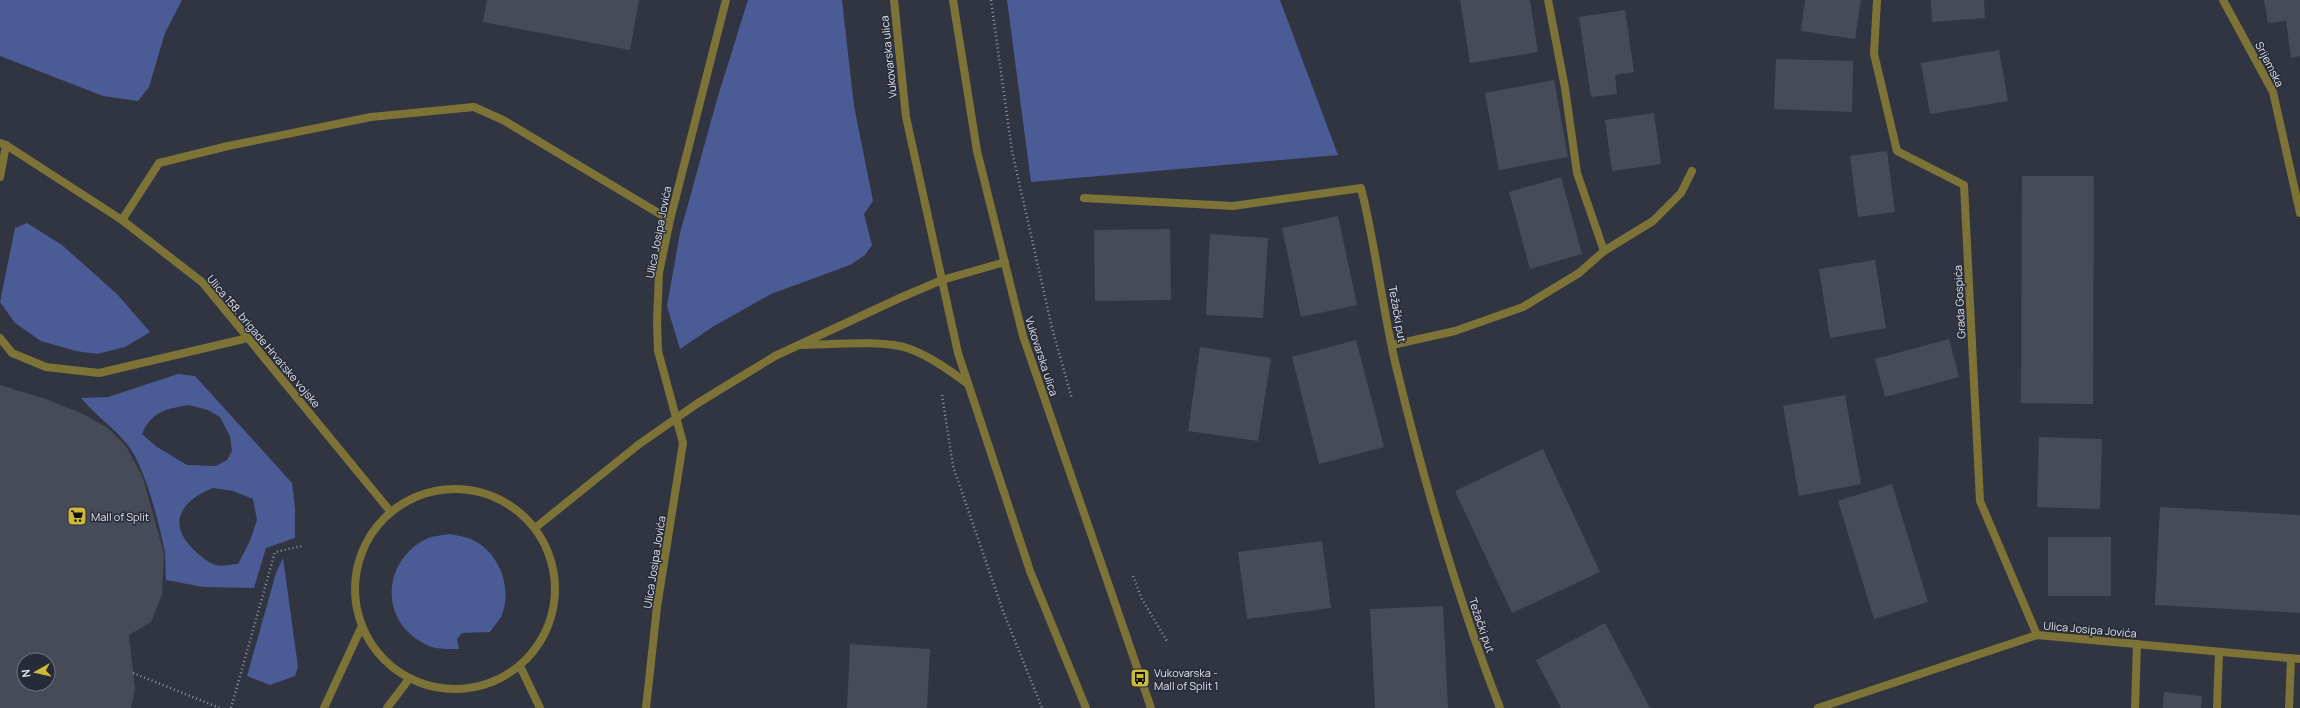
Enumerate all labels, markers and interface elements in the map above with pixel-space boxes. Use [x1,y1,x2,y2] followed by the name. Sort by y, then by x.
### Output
[876,15,900,99] street label: Vukovarska ulica
[2252,39,2288,89] street label: Srijemska
[642,185,674,279] street label: Ulica Josipa Jovića
[1950,265,1968,339] street label: Grada Gospića
[204,271,325,411] street label: Ulica 158. brigade Hrvatske vojske
[1386,284,1410,344] street label: Težački put
[1022,314,1062,398] street label: Vukovarska ulica
[66,505,88,527] supermarket icon: Mall of Split
[91,509,149,524] place label: Mall of Split
[639,515,669,609] street label: Ulica Josipa Jovića
[1466,595,1498,655] street label: Težački put
[2043,617,2137,641] street label: Ulica Josipa Jovića
[16,652,56,692] north arrow
[1154,665,1219,693] place label: Vukovarska - Mall of Split 1
[1129,667,1151,689] bus stop icon: Vukovarska - Mall of Split 1
[18,668,34,678] text: N

